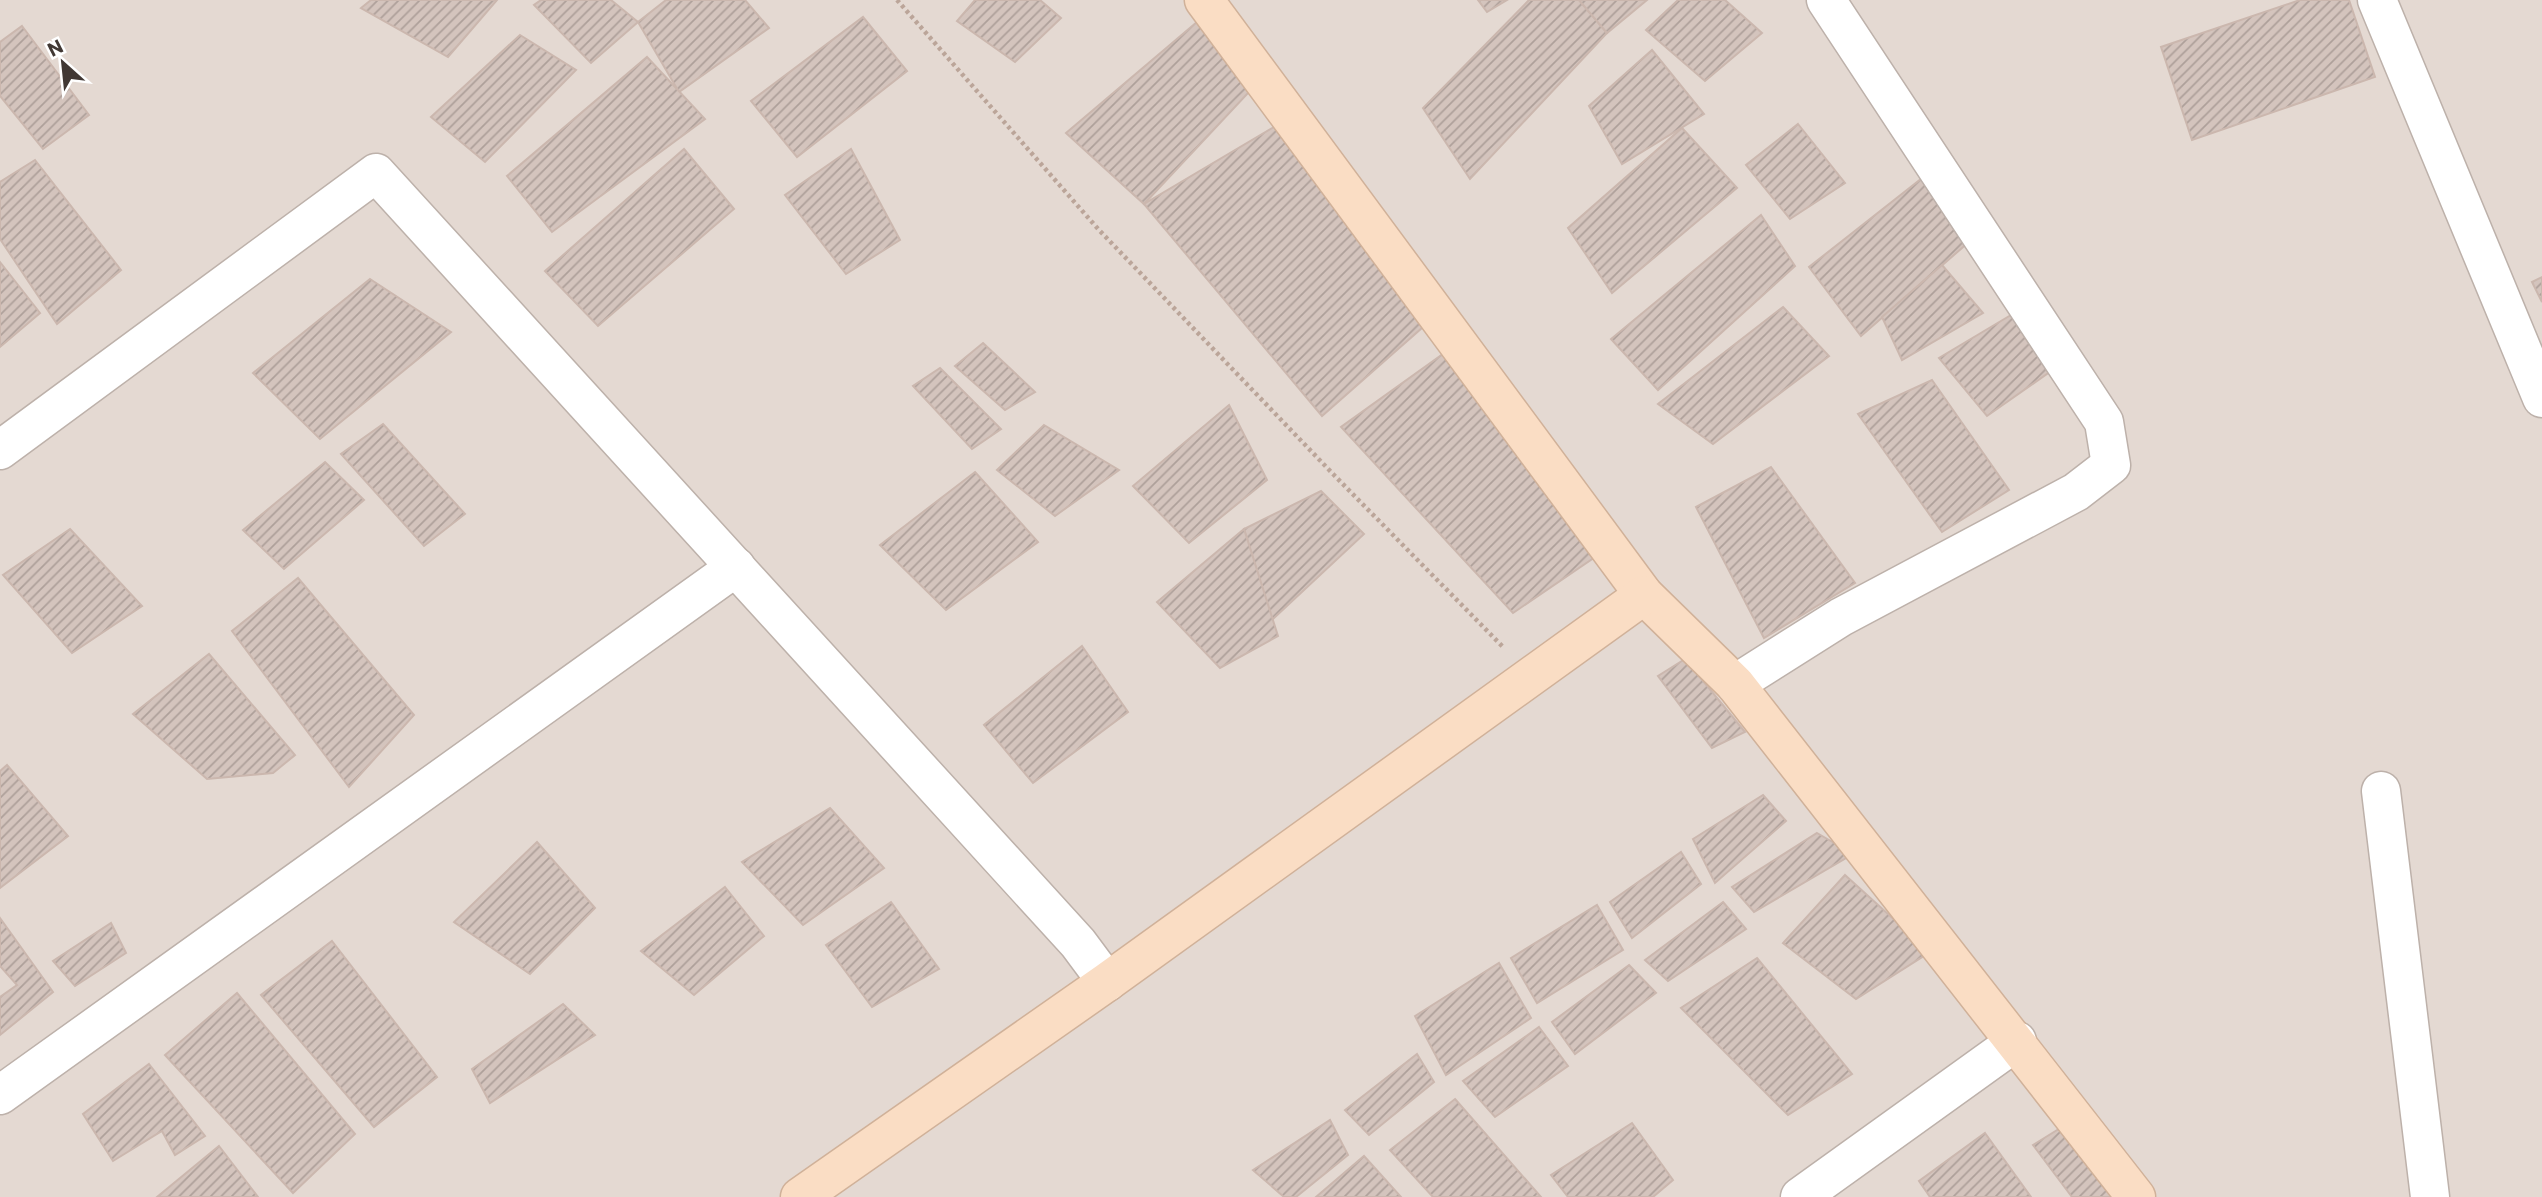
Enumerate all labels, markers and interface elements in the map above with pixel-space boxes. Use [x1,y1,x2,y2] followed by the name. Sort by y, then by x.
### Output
[28,28,98,98] north arrow
[43,34,67,61] text: N

